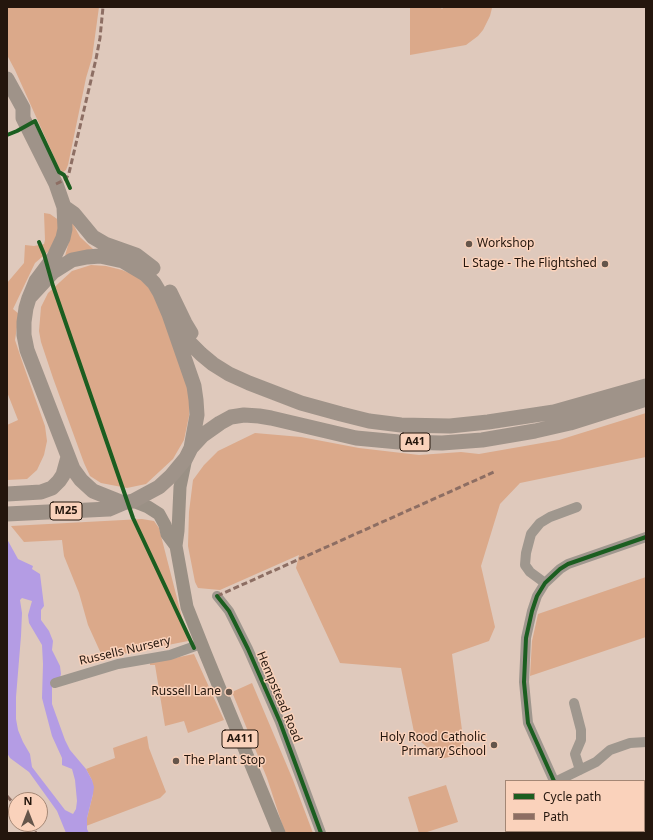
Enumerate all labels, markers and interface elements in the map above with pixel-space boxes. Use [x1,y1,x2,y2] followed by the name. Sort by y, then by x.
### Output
[477,237,534,251] place label: Workshop
[464,239,474,249] marker: Workshop
[463,257,597,271] place label: L Stage - The Flightshed
[600,259,610,269] marker: L Stage - The Flightshed
[400,433,430,451] road number: A41
[50,502,82,520] road number: M25
[78,633,172,669] street label: Russells Nursery
[253,649,305,745] street label: Hempstead Road
[151,685,221,699] place label: Russell Lane
[224,687,234,697] marker: Russell Lane
[222,730,258,748] road number: A411
[380,731,486,759] place label: Holy Rood Catholic Primary School
[489,740,499,750] marker: Holy Rood Catholic Primary School
[184,754,265,768] place label: The Plant Stop
[171,756,181,766] marker: The Plant Stop
[505,780,645,832] legend
[543,788,601,805] text: Cycle path
[8,792,48,832] north arrow
[24,793,32,808] text: N
[543,808,569,825] text: Path

